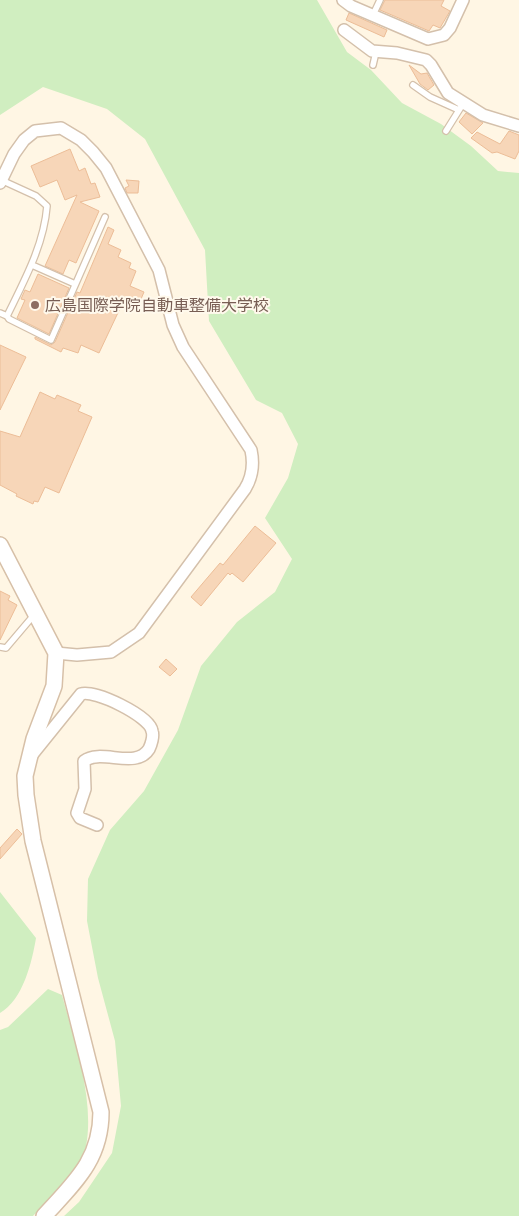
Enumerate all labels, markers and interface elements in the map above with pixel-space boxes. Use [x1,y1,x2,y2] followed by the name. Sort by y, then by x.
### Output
[45,295,269,315] place label: 広島国際学院自動車整備大学校
[29,299,41,311] marker: 広島国際学院自動車整備大学校

